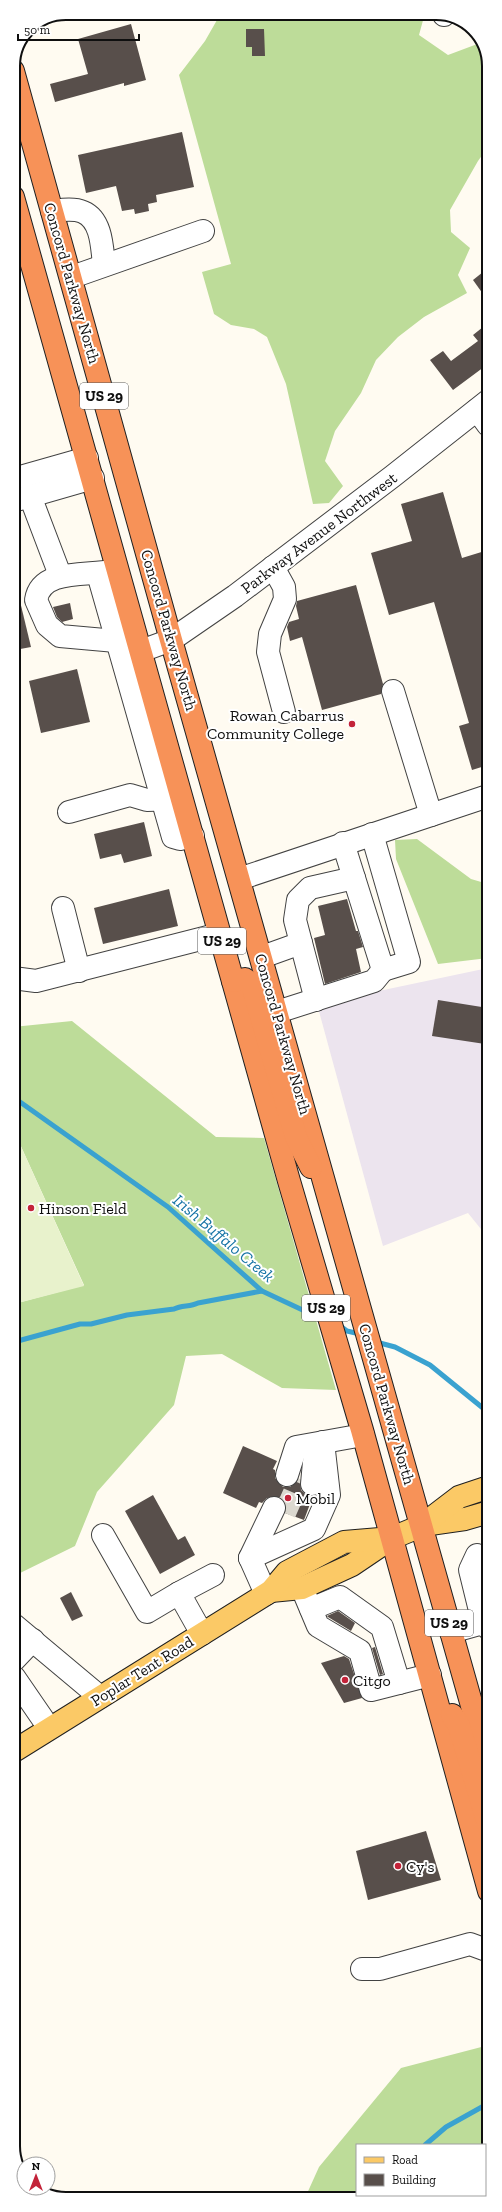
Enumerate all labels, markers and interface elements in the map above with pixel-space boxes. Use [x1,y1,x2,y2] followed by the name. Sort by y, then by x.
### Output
[18,16,139,42] scale bar
[24,23,51,37] text: 50 m
[40,200,104,366] street label: Concord Parkway North
[80,383,128,409] road number: US 29
[237,468,401,598] street label: Parkway Avenue Northwest
[137,547,201,713] street label: Concord Parkway North
[207,706,344,743] place label: Rowan Cabarrus Community College
[347,719,357,729] marker: Rowan Cabarrus Community College
[198,928,246,954] road number: US 29
[251,951,315,1117] street label: Concord Parkway North
[169,1190,279,1286] water label: Irish Buffalo Creek
[39,1199,127,1218] place label: Hinson Field
[26,1203,36,1213] marker: Hinson Field
[302,1295,350,1321] road number: US 29
[355,1321,419,1487] street label: Concord Parkway North
[296,1489,335,1508] place label: Mobil
[283,1493,293,1503] marker: Mobil
[425,1610,473,1636] road number: US 29
[87,1632,197,1710] street label: Poplar Tent Road
[353,1671,391,1690] place label: Citgo
[340,1675,350,1685] marker: Citgo
[406,1857,435,1876] place label: Cy's
[393,1861,403,1871] marker: Cy's
[356,2144,486,2196] legend
[392,2153,418,2167] text: Road
[16,2156,56,2196] north arrow
[32,2160,41,2173] text: N
[392,2173,436,2187] text: Building

